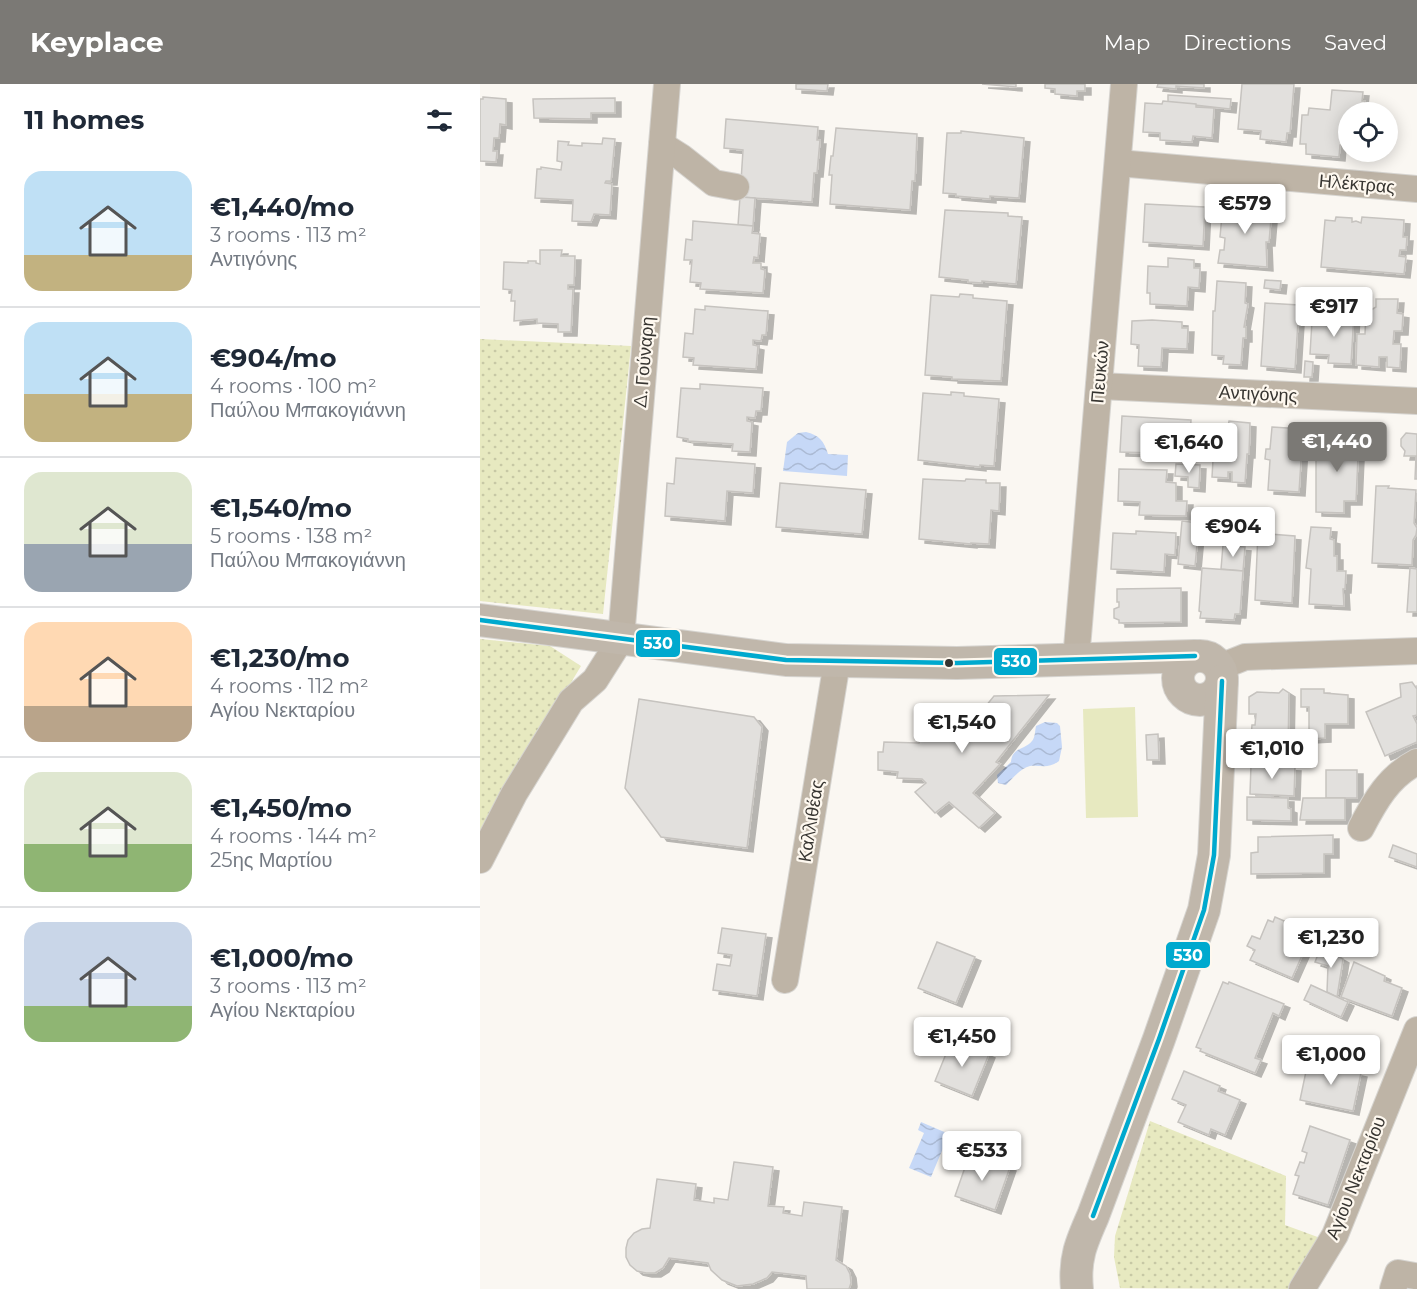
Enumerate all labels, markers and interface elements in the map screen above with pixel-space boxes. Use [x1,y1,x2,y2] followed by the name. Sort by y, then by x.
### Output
[30,25,164,59] text: Keyplace
[1104,30,1150,55] text: Map
[1183,30,1291,55] text: Directions
[1324,30,1387,55] text: Saved
[1338,102,1398,162] map controls
[1338,102,1398,162] button: locate
[24,104,144,136] text: 11 homes
[423,104,456,137] icon: filters
[1318,170,1396,198] street label: Ηλέκτρας
[1209,184,1281,235] pin: €579
[210,191,354,223] text: €1,440/mo
[1219,191,1271,215] text: €579
[72,195,144,267] icon: home
[210,223,367,247] text: 3 rooms · 113 m²
[210,247,297,271] text: Αντιγόνης
[1298,287,1370,338] pin: €917
[1310,294,1358,318] text: €917
[629,315,659,409] street label: Δ. Γούναρη
[1086,340,1114,404] street label: Πευκών
[210,342,337,374] text: €904/mo
[72,346,144,418] icon: home
[210,374,377,398] text: 4 rooms · 100 m²
[1218,381,1298,407] street label: Αντιγόνης
[210,398,406,422] text: Παύλου Μπακογιάννη
[1288,422,1386,473] pin: €1,440
[1140,423,1238,474] pin: €1,640
[1302,429,1372,453] text: €1,440
[1154,430,1224,454] text: €1,640
[210,492,352,524] text: €1,540/mo
[72,496,144,568] icon: home
[1197,507,1269,558] pin: €904
[1205,514,1261,538] text: €904
[210,524,372,548] text: 5 rooms · 138 m²
[210,548,406,572] text: Παύλου Μπακογιάννη
[635,629,681,658] line badge: 530
[643,634,673,653] text: 530
[210,642,349,674] text: €1,230/mo
[72,646,144,718] icon: home
[993,647,1038,676] line badge: 530
[1001,652,1031,671] text: 530
[943,657,955,669] unlabelled marker
[210,674,369,698] text: 4 rooms · 112 m²
[210,698,355,722] text: Αγίου Νεκταρίου
[913,703,1011,754] pin: €1,540
[928,710,996,734] text: €1,540
[1223,729,1321,780] pin: €1,010
[1240,736,1304,760] text: €1,010
[794,778,828,864] street label: Καλλιθέας
[210,792,352,824] text: €1,450/mo
[72,796,144,868] icon: home
[210,824,377,848] text: 4 rooms · 144 m²
[210,848,332,872] text: 25ης Μαρτίου
[1282,918,1380,969] pin: €1,230
[1298,925,1364,949] text: €1,230
[1165,941,1211,969] line badge: 530
[210,942,353,974] text: €1,000/mo
[72,946,144,1018] icon: home
[1173,946,1203,965] text: 530
[210,974,367,998] text: 3 rooms · 113 m²
[210,998,355,1022] text: Αγίου Νεκταρίου
[913,1017,1011,1068] pin: €1,450
[928,1024,996,1048] text: €1,450
[1282,1035,1380,1086] pin: €1,000
[1296,1042,1366,1066] text: €1,000
[1321,1113,1391,1243] street label: Αγίου Νεκταρίου
[946,1131,1018,1182] pin: €533
[956,1138,1008,1162] text: €533

